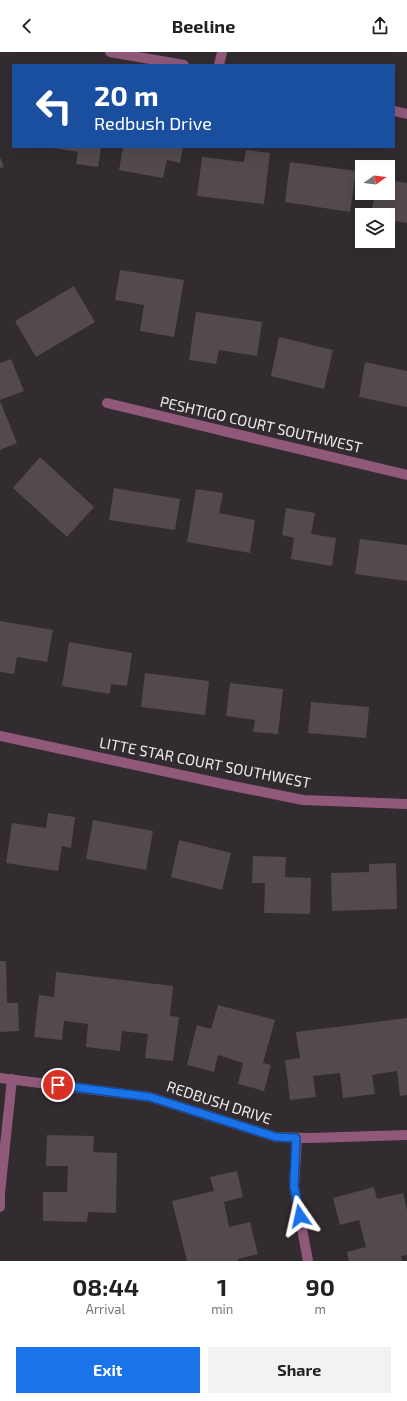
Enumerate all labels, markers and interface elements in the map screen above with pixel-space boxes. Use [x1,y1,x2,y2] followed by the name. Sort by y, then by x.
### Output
[16,15,38,37] icon: back
[172,15,235,37] text: Beeline
[369,15,391,37] icon: share
[94,78,159,112] text: 20 m
[28,80,80,132] icon: left
[94,112,212,134] text: Redbush Drive
[355,160,395,200] north arrow
[355,160,395,248] map controls
[355,208,395,248] button: layers
[158,392,364,456] street label: PESHTIGO COURT SOUTHWEST
[98,733,313,791] street label: LITTE STAR COURT SOUTHWEST
[41,1068,75,1102] pin
[47,1074,69,1096] icon: arrive
[165,1077,274,1128] street label: REDBUSH DRIVE
[279,1195,321,1237] position arrow
[72,1272,139,1301] text: 08:44
[217,1272,227,1301] text: 1
[305,1272,335,1301] text: 90
[86,1301,125,1317] text: Arrival
[211,1301,233,1317] text: min
[314,1301,326,1317] text: m
[16,1347,200,1393] button: Exit
[208,1347,391,1393] button: Share

